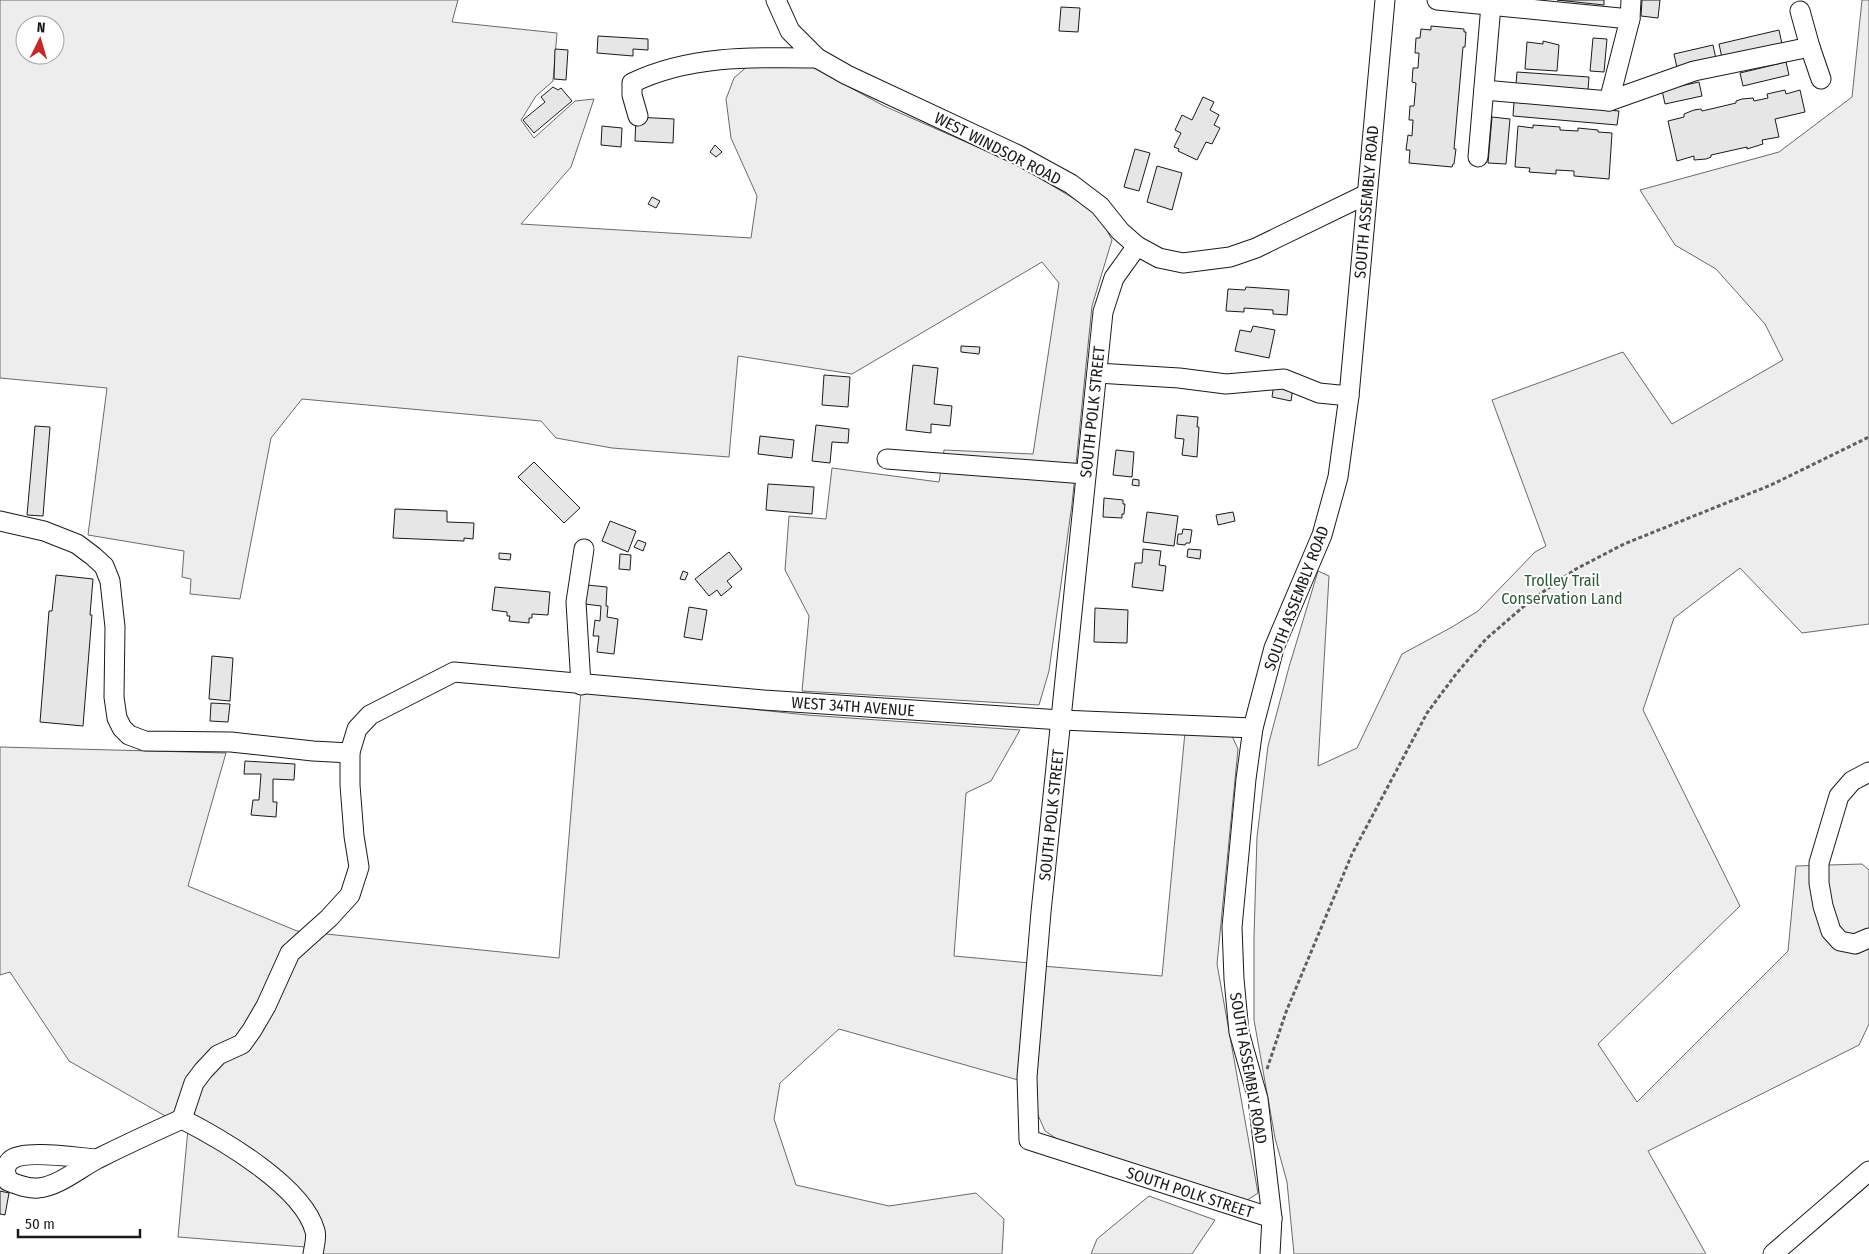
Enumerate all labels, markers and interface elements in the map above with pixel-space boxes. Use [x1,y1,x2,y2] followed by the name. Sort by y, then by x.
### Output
[15,15,65,65] north arrow
[36,19,46,36] text: N
[931,108,1064,189] street label: WEST WINDSOR ROAD
[1350,125,1383,279] street label: SOUTH ASSEMBLY ROAD
[1076,345,1109,479] street label: SOUTH POLK STREET
[1260,523,1333,673] street label: SOUTH ASSEMBLY ROAD
[1501,571,1623,608] park label: Trolley Trail Conservation Land
[791,693,915,720] street label: WEST 34TH AVENUE
[1035,748,1068,882] street label: SOUTH POLK STREET
[1226,991,1271,1145] street label: SOUTH ASSEMBLY ROAD
[1124,1163,1256,1222] street label: SOUTH POLK STREET
[18,1206,140,1238] scale bar
[25,1215,55,1233] text: 50 m

